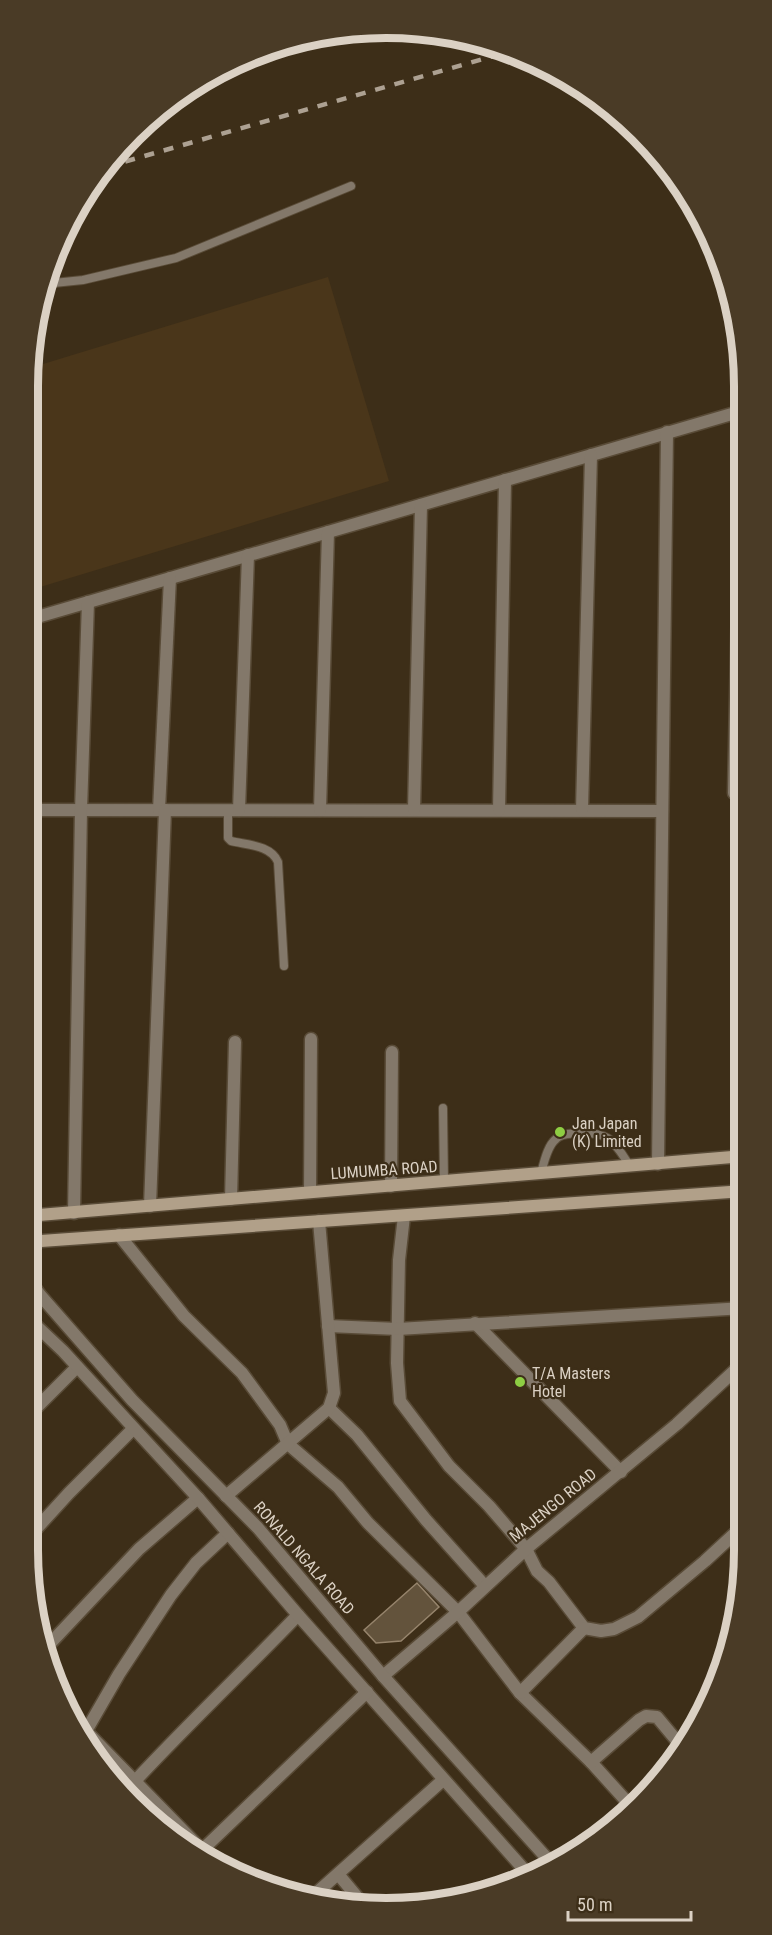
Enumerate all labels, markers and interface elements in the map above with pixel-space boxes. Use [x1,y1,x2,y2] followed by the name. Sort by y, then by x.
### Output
[572,1114,642,1151] place label: Jan Japan (K) Limited
[553,1125,567,1139] marker: Jan Japan (K) Limited
[330,1157,438,1183] street label: LUMUMBA ROAD
[532,1364,611,1401] place label: T/A Masters Hotel
[513,1375,527,1389] marker: T/A Masters Hotel
[506,1464,600,1546] street label: MAJENGO ROAD
[250,1498,358,1618] street label: RONALD NGALA ROAD
[568,1884,691,1922] scale bar
[577,1894,612,1915] text: 50 m

